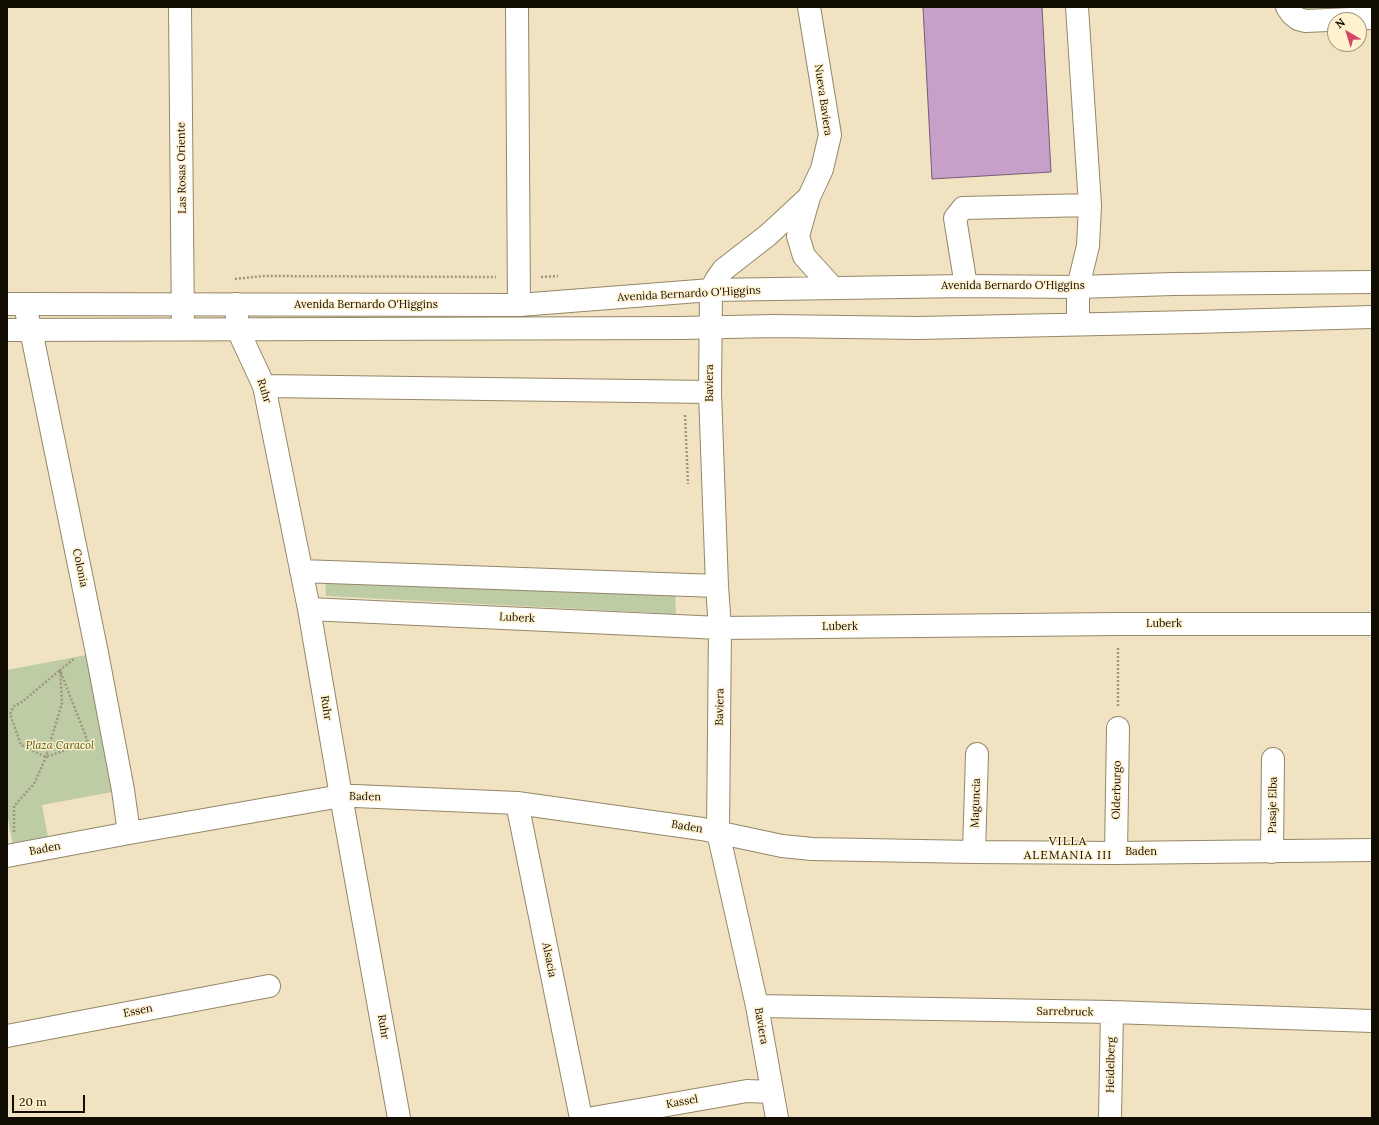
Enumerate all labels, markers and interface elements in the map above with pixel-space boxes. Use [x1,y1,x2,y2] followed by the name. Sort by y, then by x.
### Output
[1327,12,1367,52] north arrow
[1333,15,1348,31] text: N
[811,63,835,137] street label: Nueva Baviera
[175,122,189,214] street label: Las Rosas Oriente
[941,279,1085,293] street label: Avenida Bernardo O'Higgins
[617,284,761,304] street label: Avenida Bernardo O'Higgins
[294,298,438,312] street label: Avenida Bernardo O'Higgins
[703,364,717,402] street label: Baviera
[254,377,274,405] street label: Ruhr
[69,548,91,588] street label: Colonia
[499,610,535,626] street label: Luberk
[1146,617,1182,631] street label: Luberk
[822,620,858,634] street label: Luberk
[713,688,727,726] street label: Baviera
[318,695,334,721] street label: Ruhr
[26,739,94,753] park label: Plaza Caracol
[1110,760,1124,820] street label: Olderburgo
[1266,777,1280,833] street label: Pasaje Elba
[969,778,983,828] street label: Maguncia
[349,790,381,804] street label: Baden
[670,818,704,836] street label: Baden
[1024,835,1112,863] district label: VILLA ALEMANIA III
[28,839,62,859] street label: Baden
[1125,845,1157,859] street label: Baden
[539,941,559,979] street label: Alsacia
[122,1002,154,1020] street label: Essen
[1036,1005,1094,1019] street label: Sarrebruck
[751,1006,771,1046] street label: Baviera
[374,1014,392,1040] street label: Ruhr
[1104,1037,1118,1093] street label: Heidelberg
[14,1087,87,1113] scale bar
[665,1093,699,1111] street label: Kassel
[19,1094,47,1109] text: 20 m

